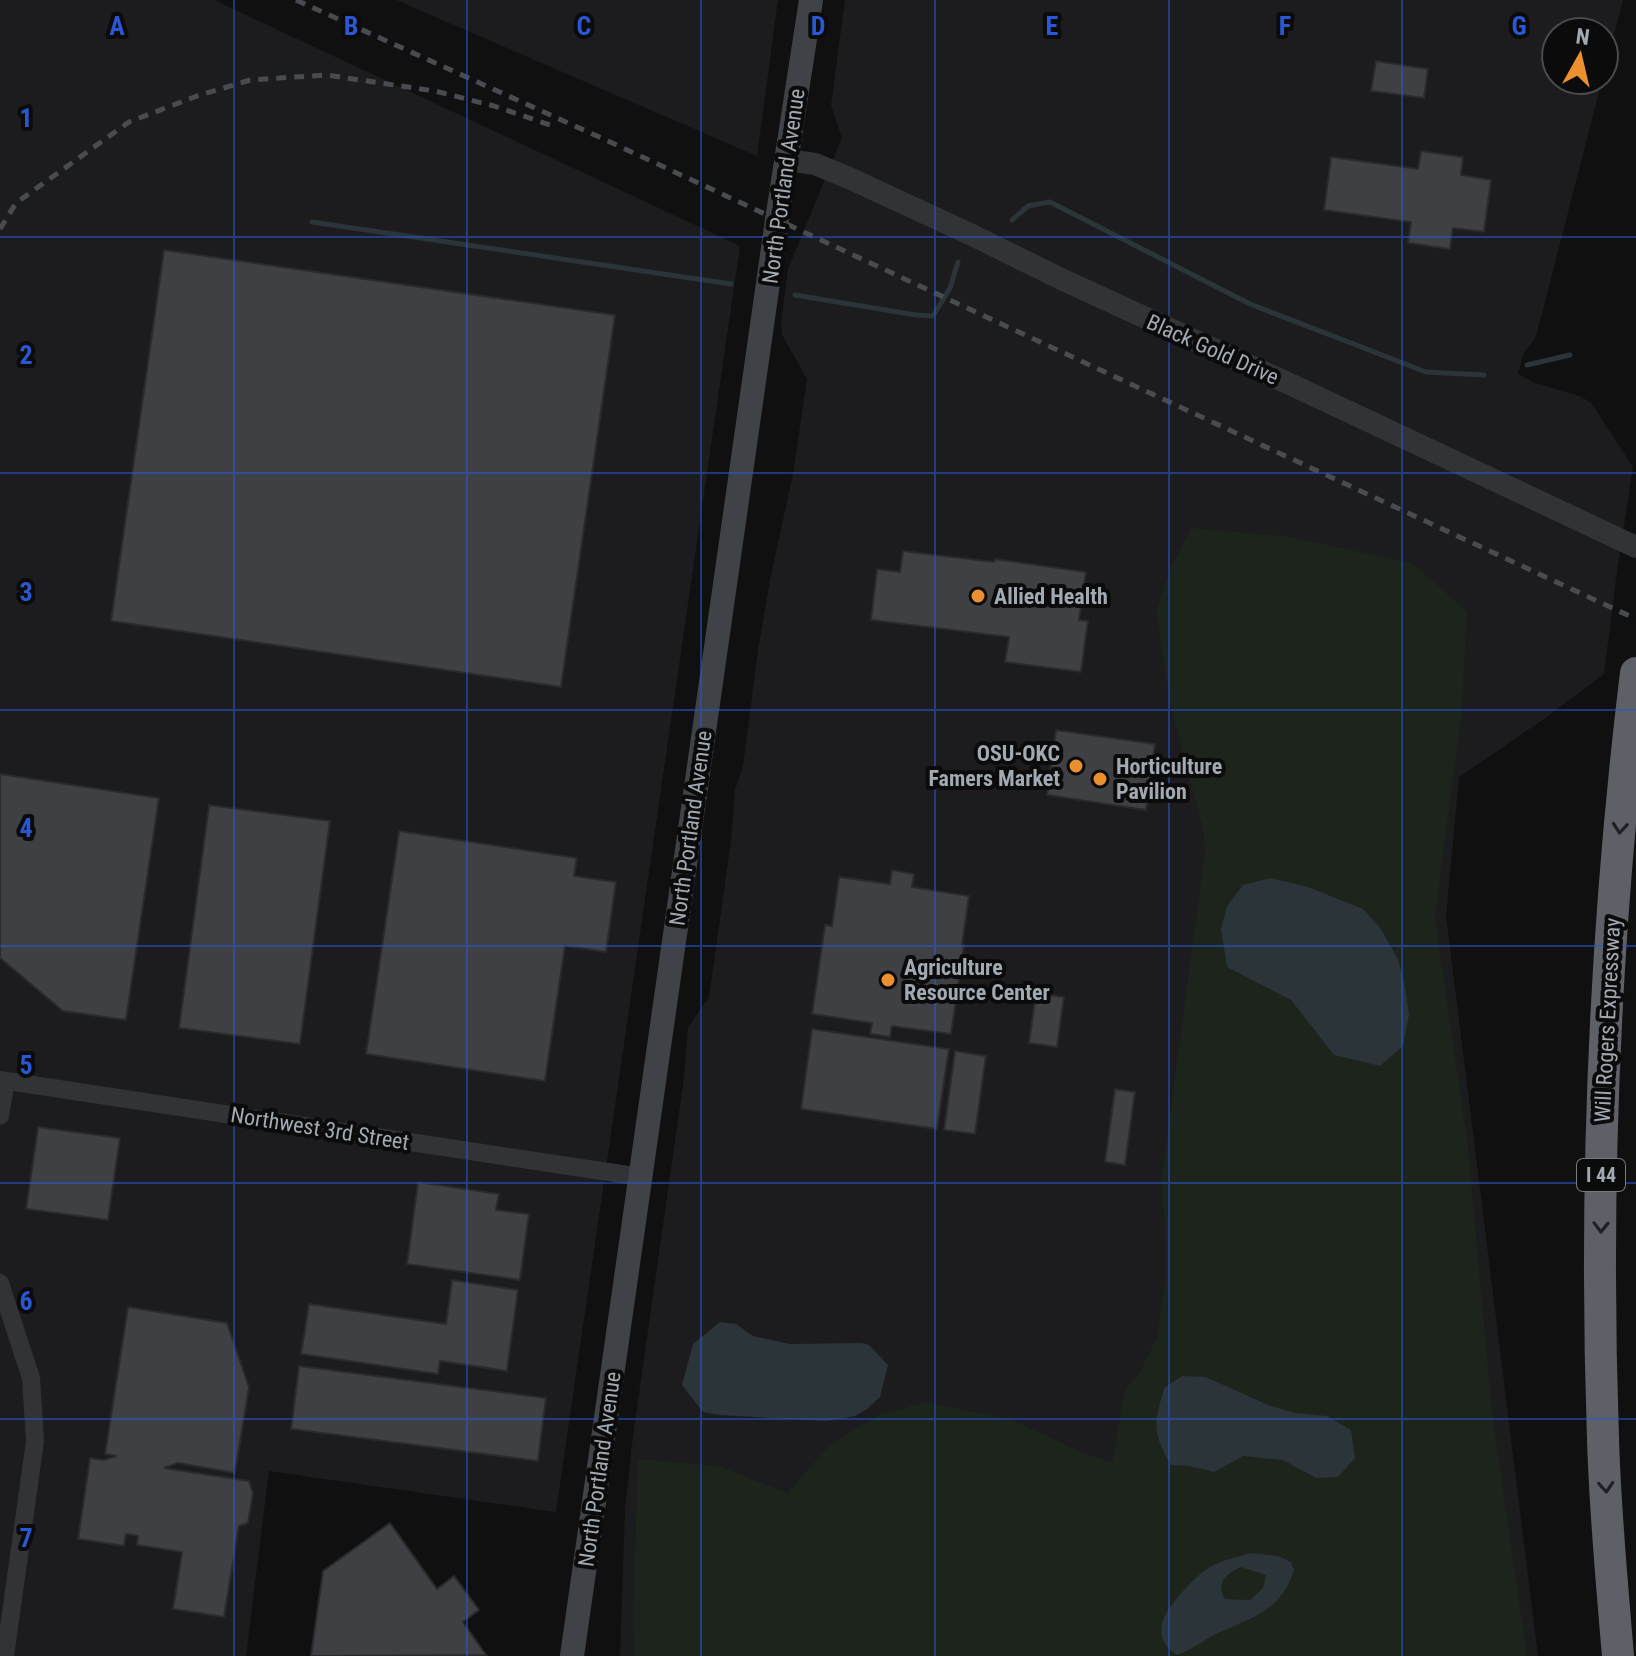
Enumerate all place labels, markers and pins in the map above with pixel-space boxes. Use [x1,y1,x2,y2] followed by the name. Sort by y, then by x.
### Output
[994,584,1108,609] place label: Allied Health
[969,587,987,605] marker: Allied Health
[928,741,1060,791] place label: OSU-OKC Famers Market
[1116,754,1222,804] place label: Horticulture Pavilion
[1067,757,1085,775] marker: OSU-OKC Famers Market
[1091,770,1109,788] marker: Horticulture Pavilion
[904,955,1050,1005] place label: Agriculture Resource Center
[879,971,897,989] marker: Agriculture Resource Center

